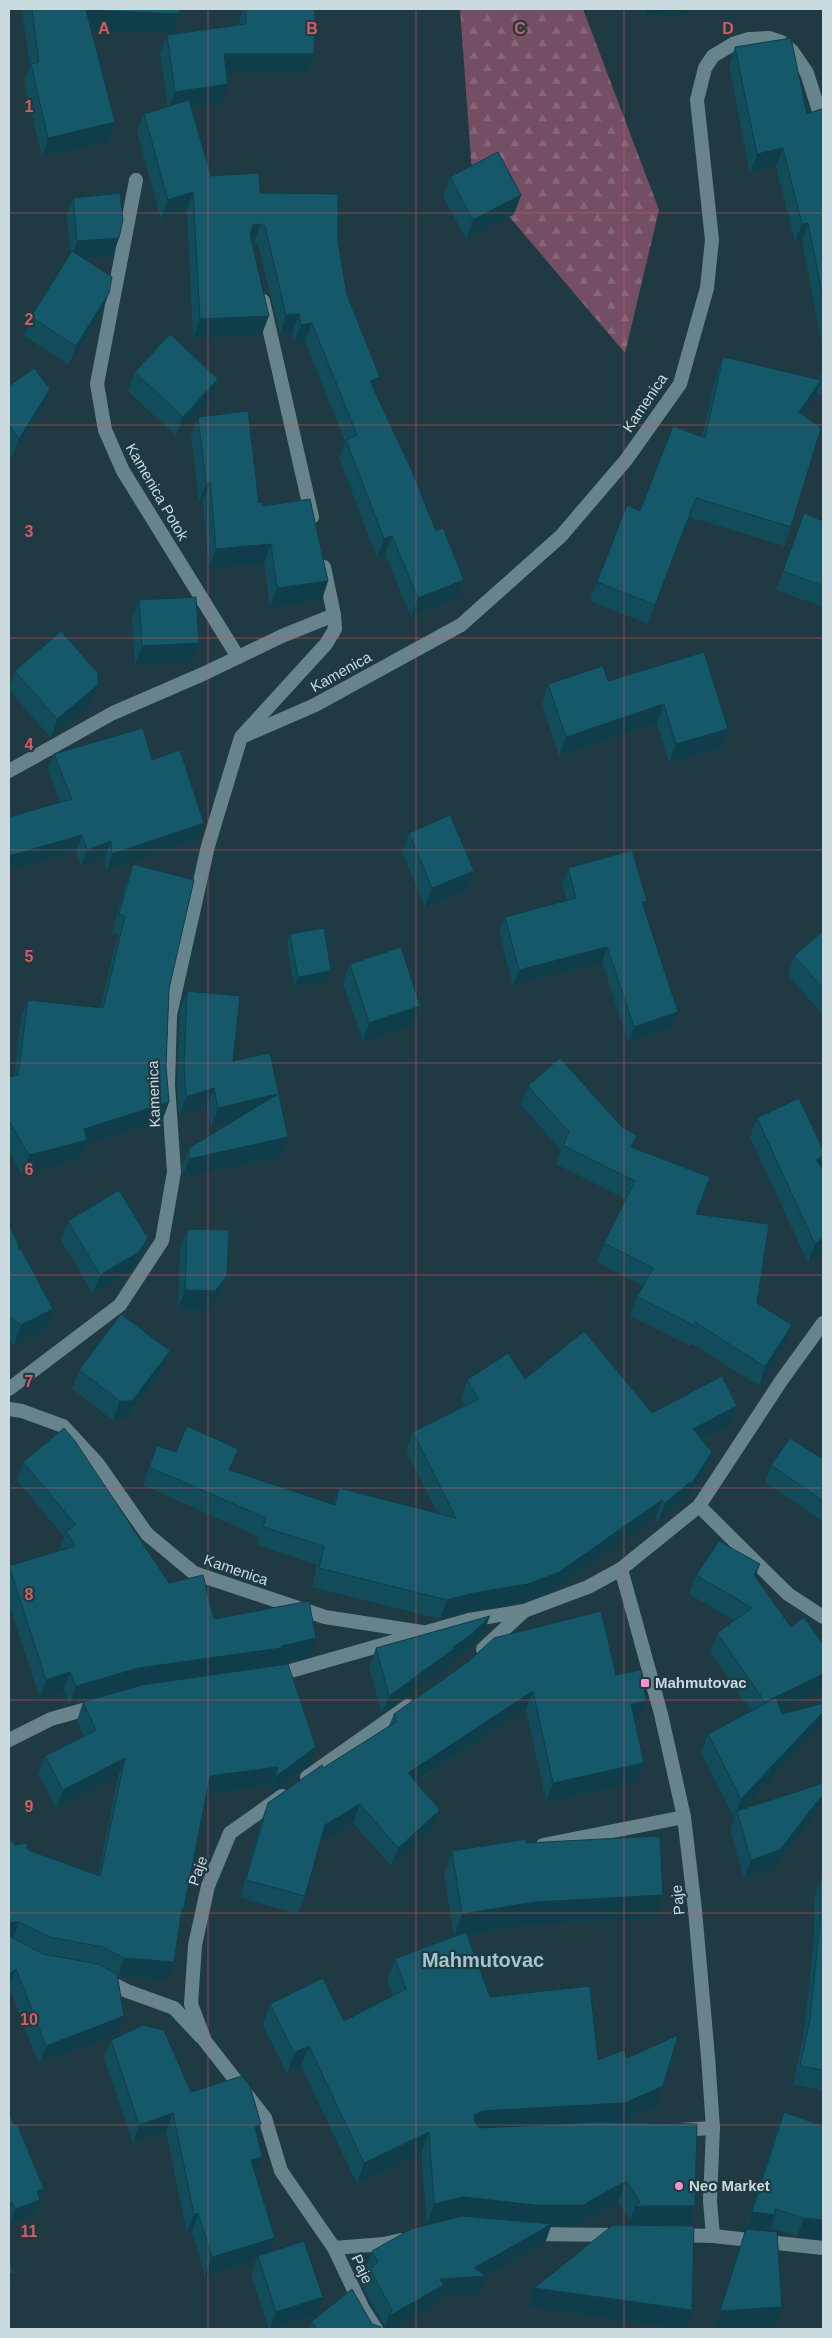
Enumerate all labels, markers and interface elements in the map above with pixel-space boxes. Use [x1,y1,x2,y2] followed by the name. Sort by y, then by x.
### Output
[98,20,110,37] text: A
[306,20,318,37] text: B
[514,20,526,37] text: C
[722,20,734,37] text: D
[25,98,34,115] text: 1
[25,311,34,328] text: 2
[619,370,671,435] street label: Kamenica
[123,440,192,544] street label: Kamenica Potok
[25,523,34,540] text: 3
[307,648,375,695] street label: Kamenica
[25,736,34,753] text: 4
[25,948,34,965] text: 5
[144,1060,163,1128] street label: Kamenica
[25,1161,34,1178] text: 6
[25,1373,34,1390] text: 7
[202,1551,271,1589] street label: Kamenica
[25,1586,34,1603] text: 8
[655,1674,747,1691] place label: Mahmutovac
[639,1677,651,1689] marker: Mahmutovac
[25,1798,34,1815] text: 9
[185,1854,210,1888] street label: Paje
[667,1884,688,1916] street label: Paje
[422,1949,544,1971] district label: Mahmutovac
[20,2011,38,2028] text: 10
[689,2177,770,2194] place label: Neo Market
[673,2180,685,2192] marker: Neo Market
[21,2223,38,2240] text: 11
[348,2252,377,2286] street label: Paje

